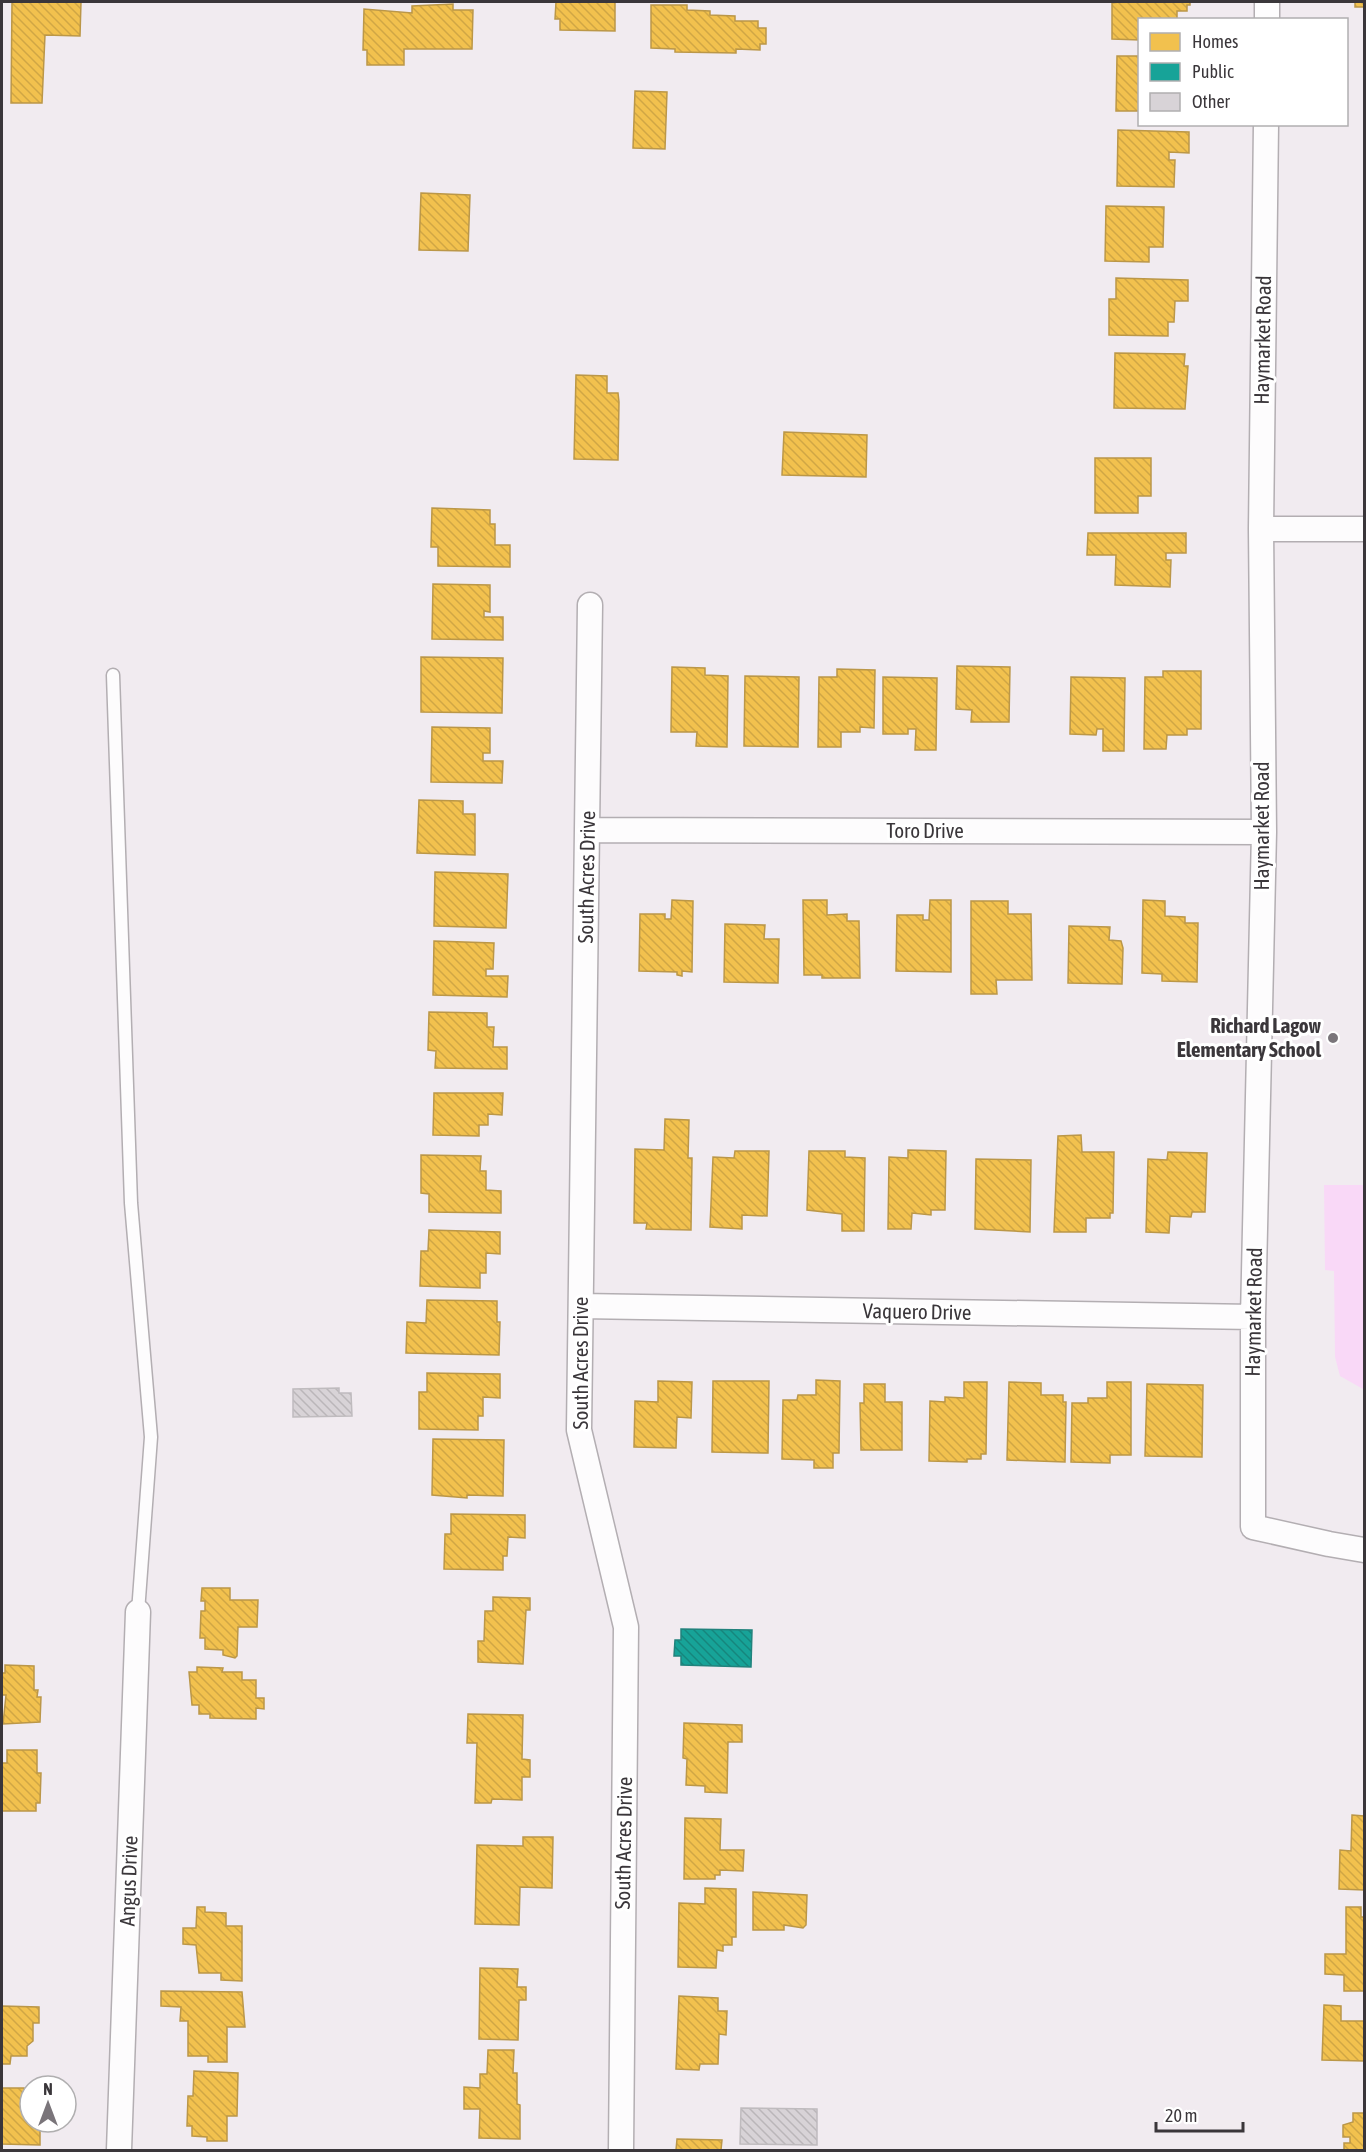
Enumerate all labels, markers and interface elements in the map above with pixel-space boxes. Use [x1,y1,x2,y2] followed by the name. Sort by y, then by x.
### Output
[1138,18,1348,126] legend
[1192,31,1238,52] text: Homes
[1192,61,1234,82] text: Public
[1192,91,1231,112] text: Other
[1249,275,1275,405] street label: Haymarket Road
[1249,761,1273,891] street label: Haymarket Road
[573,810,599,944] street label: South Acres Drive
[886,818,964,842] street label: Toro Drive
[1177,1013,1321,1061] place label: Richard Lagow Elementary School
[1326,1031,1340,1045] marker: Richard Lagow Elementary School
[1240,1247,1266,1377] street label: Haymarket Road
[568,1297,592,1429] street label: South Acres Drive
[862,1298,972,1324] street label: Vaquero Drive
[610,1776,636,1910] street label: South Acres Drive
[114,1835,142,1927] street label: Angus Drive
[18,2074,78,2134] north arrow
[43,2080,53,2098] text: N
[1156,2095,1243,2133] scale bar
[1165,2105,1197,2126] text: 20 m

